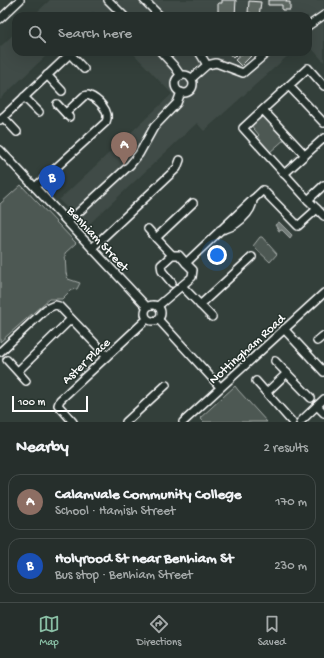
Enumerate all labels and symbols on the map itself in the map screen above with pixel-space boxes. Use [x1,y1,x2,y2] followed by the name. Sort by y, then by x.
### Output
[111,132,137,165] pin: A
[39,165,65,198] pin: B
[63,203,132,277] street label: Benhiam Street
[207,245,227,265] your location
[207,311,290,388] street label: Nottingham Road
[59,336,114,388] street label: Aster Place
[12,394,88,413] scale bar

